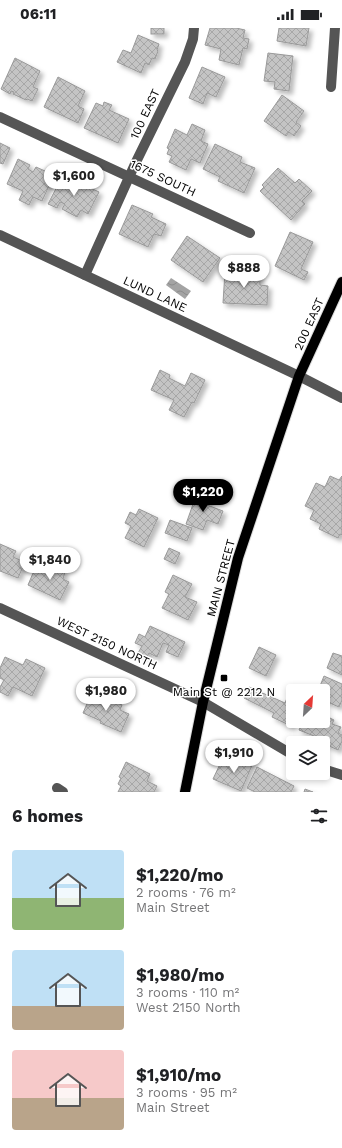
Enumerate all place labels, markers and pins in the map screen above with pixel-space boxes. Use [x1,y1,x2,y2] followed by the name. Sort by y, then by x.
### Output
[41,163,107,197] pin: $1,600
[220,255,268,289] pin: $888
[170,479,236,513] pin: $1,220
[17,547,83,581] pin: $1,840
[219,673,229,683] marker: Main St @ 2212 N
[73,678,139,712] pin: $1,980
[173,685,275,699] place label: Main St @ 2212 N
[201,740,267,774] pin: $1,910

